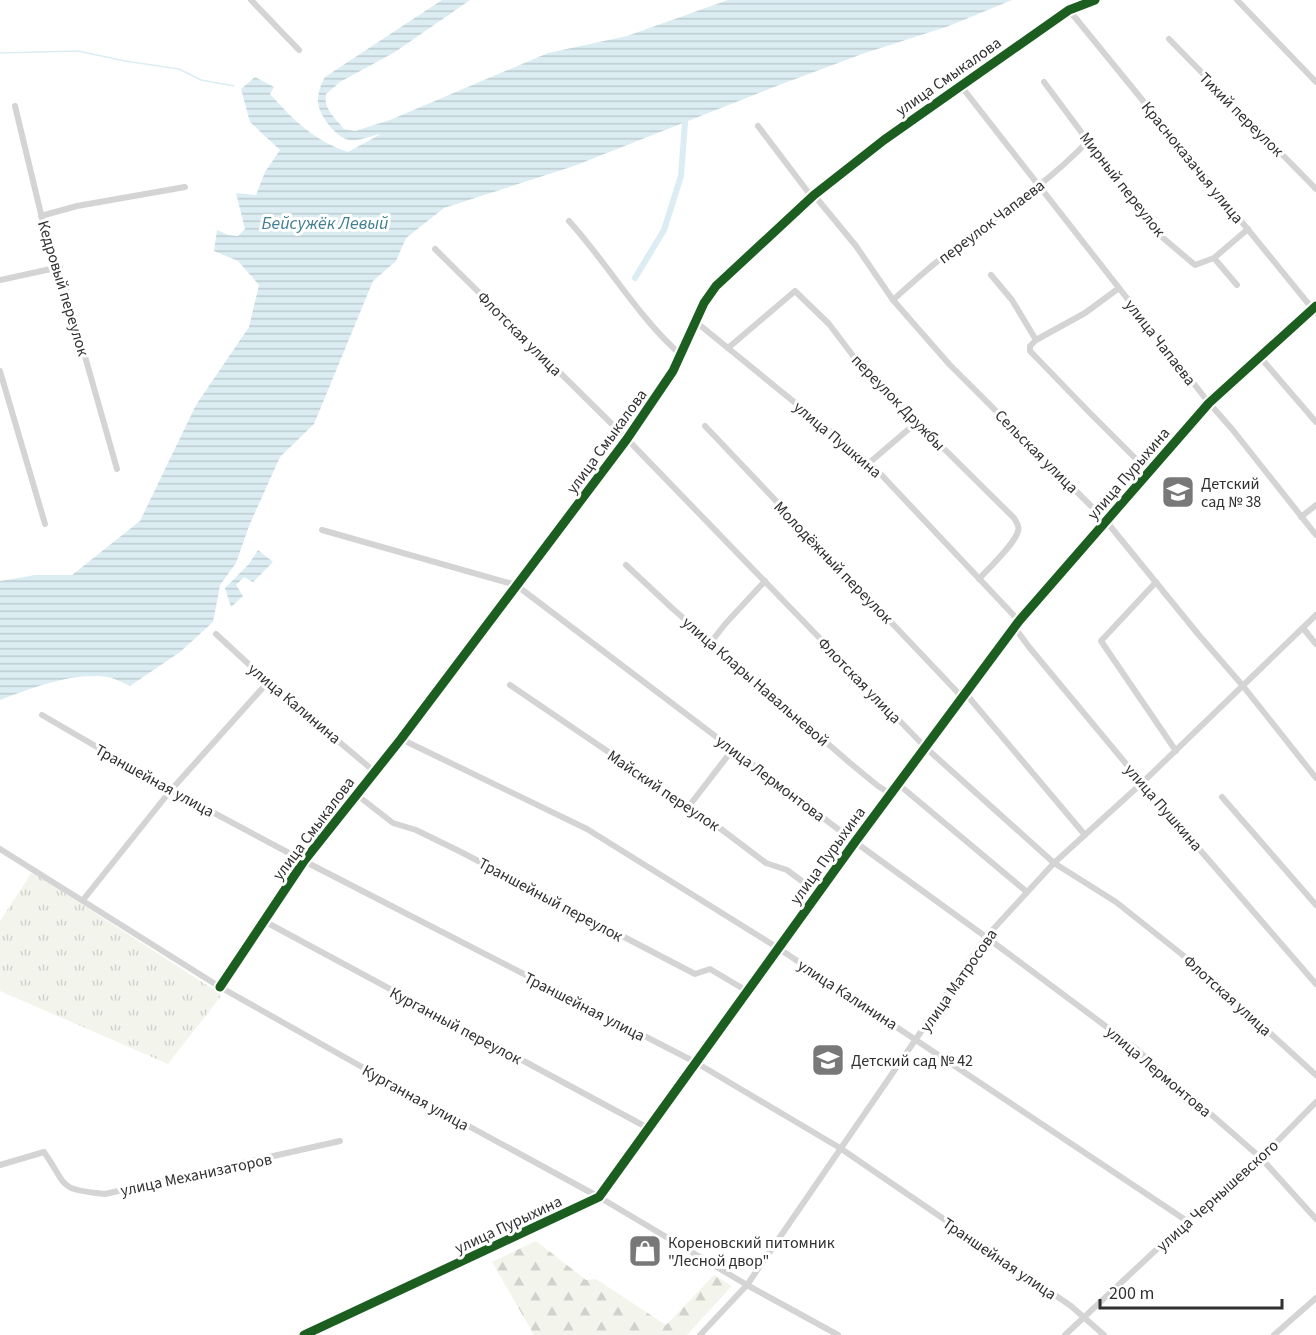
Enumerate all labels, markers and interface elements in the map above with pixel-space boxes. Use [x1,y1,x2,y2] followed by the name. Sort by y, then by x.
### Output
[891,32,1006,121] street label: улица Смыкалова
[1194,68,1289,162] street label: Тихий переулок
[1136,97,1248,228] street label: Красноказачья улица
[1074,128,1170,242] street label: Мирный переулок
[934,174,1049,269] street label: переулок Чапаева
[262,211,388,236] water label: Бейсужёк Левый
[32,218,94,359] street label: Кедровый переулок
[472,286,567,381] street label: Флотская улица
[1120,295,1201,390] street label: улица Чапаева
[846,350,950,456] street label: переулок Дружбы
[561,385,652,498] street label: улица Смыкалова
[789,396,886,483] street label: улица Пушкина
[990,405,1083,498] street label: Сельская улица
[1082,423,1175,525] street label: улица Пурыхина
[1201,473,1261,513] place label: Детский сад № 38
[1160,474,1196,510] school or university icon: Детский сад № 38
[769,496,898,629] street label: Молодёжный переулок
[677,612,833,752] street label: улица Клары Навальневой
[812,633,906,729] street label: Флотская улица
[243,658,346,749] street label: улица Калинина
[711,730,830,827] street label: улица Лермонтова
[91,739,218,823] street label: Траншейная улица
[603,745,724,837] street label: Майский переулок
[1119,759,1207,856] street label: улица Пушкина
[268,772,360,885] street label: улица Смыкалова
[785,802,871,909] street label: улица Пурыхина
[474,852,627,947] street label: Траншейный переулок
[915,925,1003,1037] street label: улица Матросова
[1178,950,1276,1041] street label: Флотская улица
[793,954,902,1035] street label: улица Калинина
[520,967,649,1047] street label: Траншейная улица
[386,982,525,1070] street label: Курганный переулок
[1101,1021,1216,1123] street label: улица Лермонтова
[810,1042,846,1078] school or university icon: Детский сад № 42
[851,1050,973,1072] place label: Детский сад № 42
[358,1059,473,1136] street label: Курганная улица
[1152,1135,1284,1257] street label: улица Чернышевского
[118,1148,274,1202] street label: улица Механизаторов
[451,1190,566,1259] street label: улица Пурыхина
[938,1213,1061,1305] street label: Траншейная улица
[668,1232,835,1272] place label: Кореновский питомник "Лесной двор"
[627,1233,663,1269] shop icon: Кореновский питомник "Лесной двор"
[1100,1272,1282,1310] scale bar
[1109,1281,1154,1306] text: 200 m

